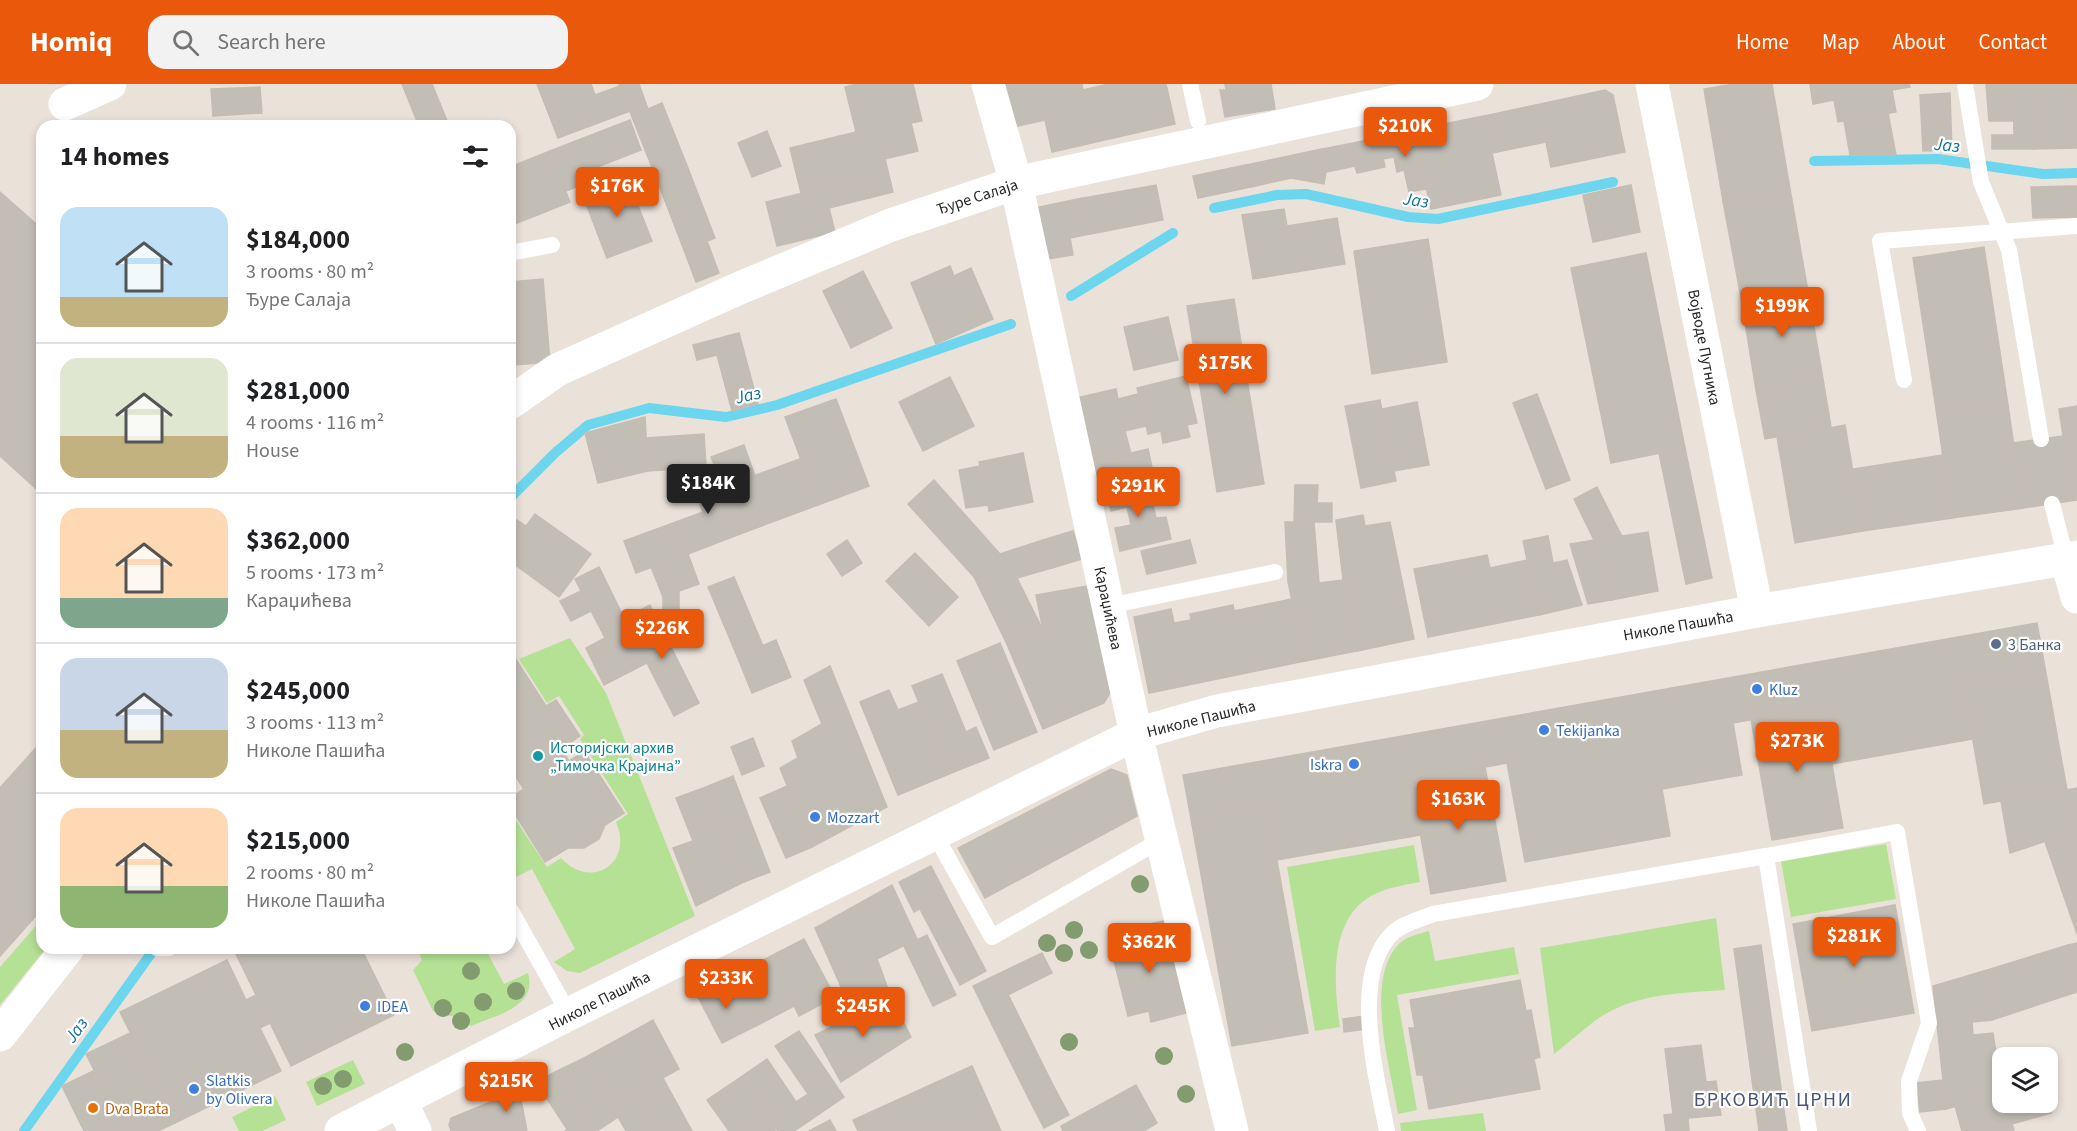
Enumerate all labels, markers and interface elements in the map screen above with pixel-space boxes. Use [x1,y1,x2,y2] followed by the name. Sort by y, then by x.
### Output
[148,15,568,69] search box
[30,22,112,62] text: Homiq
[169,26,202,59] icon: search
[217,26,326,58] text: Search here
[1736,27,1789,57] text: Home
[1822,27,1860,57] text: Map
[1893,27,1945,57] text: About
[1978,27,2047,57] text: Contact
[1363,107,1447,158] pin: $210K
[1378,112,1432,140] text: $210K
[1932,132,1961,159] water label: Јаз
[60,138,169,175] text: 14 homes
[459,140,492,173] icon: filters
[575,167,659,218] pin: $176K
[590,172,644,200] text: $176K
[934,173,1021,220] street label: Ђуре Салаја
[1401,186,1431,215] water label: Јаз
[246,221,350,258] text: $184,000
[108,231,180,303] icon: home
[246,258,374,286] text: 3 rooms · 80 m²
[246,286,351,314] text: Ђуре Салаја
[1682,287,1726,407] street label: Војводе Путника
[1740,287,1824,338] pin: $199K
[1755,292,1809,320] text: $199K
[1183,344,1267,395] pin: $175K
[1198,349,1252,377] text: $175K
[246,372,350,409] text: $281,000
[732,380,764,411] water label: Јаз
[108,382,180,454] icon: home
[246,409,384,437] text: 4 rooms · 116 m²
[246,437,299,465] text: House
[666,464,750,515] pin: $184K
[1096,467,1180,518] pin: $291K
[681,469,735,497] text: $184K
[1111,472,1165,500] text: $291K
[246,522,350,559] text: $362,000
[108,532,180,604] icon: home
[246,559,384,587] text: 5 rooms · 173 m²
[1088,564,1128,652] street label: Караџићева
[246,587,352,615] text: Караџићева
[1621,605,1735,646] street label: Николе Пашића
[620,609,704,660] pin: $226K
[635,614,689,642] text: $226K
[2008,634,2061,656] place label: 3 Банка
[1989,637,2003,651] marker: 3 Банка
[246,672,350,709] text: $245,000
[1769,679,1798,701] place label: Kluz
[108,682,180,754] icon: home
[1750,682,1764,696] marker: Kluz
[1144,695,1258,743] street label: Николе Пашића
[246,709,384,737] text: 3 rooms · 113 m²
[1556,720,1620,742] place label: Tekijanka
[1755,722,1839,773] pin: $273K
[1537,723,1551,737] marker: Tekijanka
[1770,727,1824,755] text: $273K
[246,737,385,765] text: Николе Пашића
[550,737,681,777] place label: Историјски архив „Тимочка Крајина”
[531,749,545,763] marker: Историјски архив „Тимочка Крајина”
[1310,754,1342,776] place label: Iskra
[1347,757,1361,771] marker: Iskra
[1416,780,1500,831] pin: $163K
[1431,785,1485,813] text: $163K
[827,807,880,829] place label: Mozzart
[808,810,822,824] marker: Mozzart
[246,822,350,859] text: $215,000
[108,832,180,904] icon: home
[246,859,374,887] text: 2 rooms · 80 m²
[246,887,385,915] text: Николе Пашића
[1812,917,1896,968] pin: $281K
[1827,922,1881,950] text: $281K
[1107,923,1191,974] pin: $362K
[1122,928,1176,956] text: $362K
[684,959,768,1010] pin: $233K
[699,964,753,992] text: $233K
[545,966,654,1036] street label: Николе Пашића
[821,987,905,1038] pin: $245K
[836,992,890,1020] text: $245K
[377,996,408,1018] place label: IDEA
[358,999,372,1013] marker: IDEA
[58,1012,94,1049] water label: Јаз
[1992,1047,2058,1113] map controls
[1992,1047,2058,1113] button: layers
[464,1062,548,1113] pin: $215K
[479,1067,533,1095] text: $215K
[206,1070,273,1110] place label: Slatkis by Olivera
[187,1082,201,1096] marker: Slatkis by Olivera
[1694,1086,1852,1114] district label: БРКОВИЋ ЦРНИ
[105,1098,169,1120] place label: Dva Brata
[86,1101,100,1115] marker: Dva Brata

